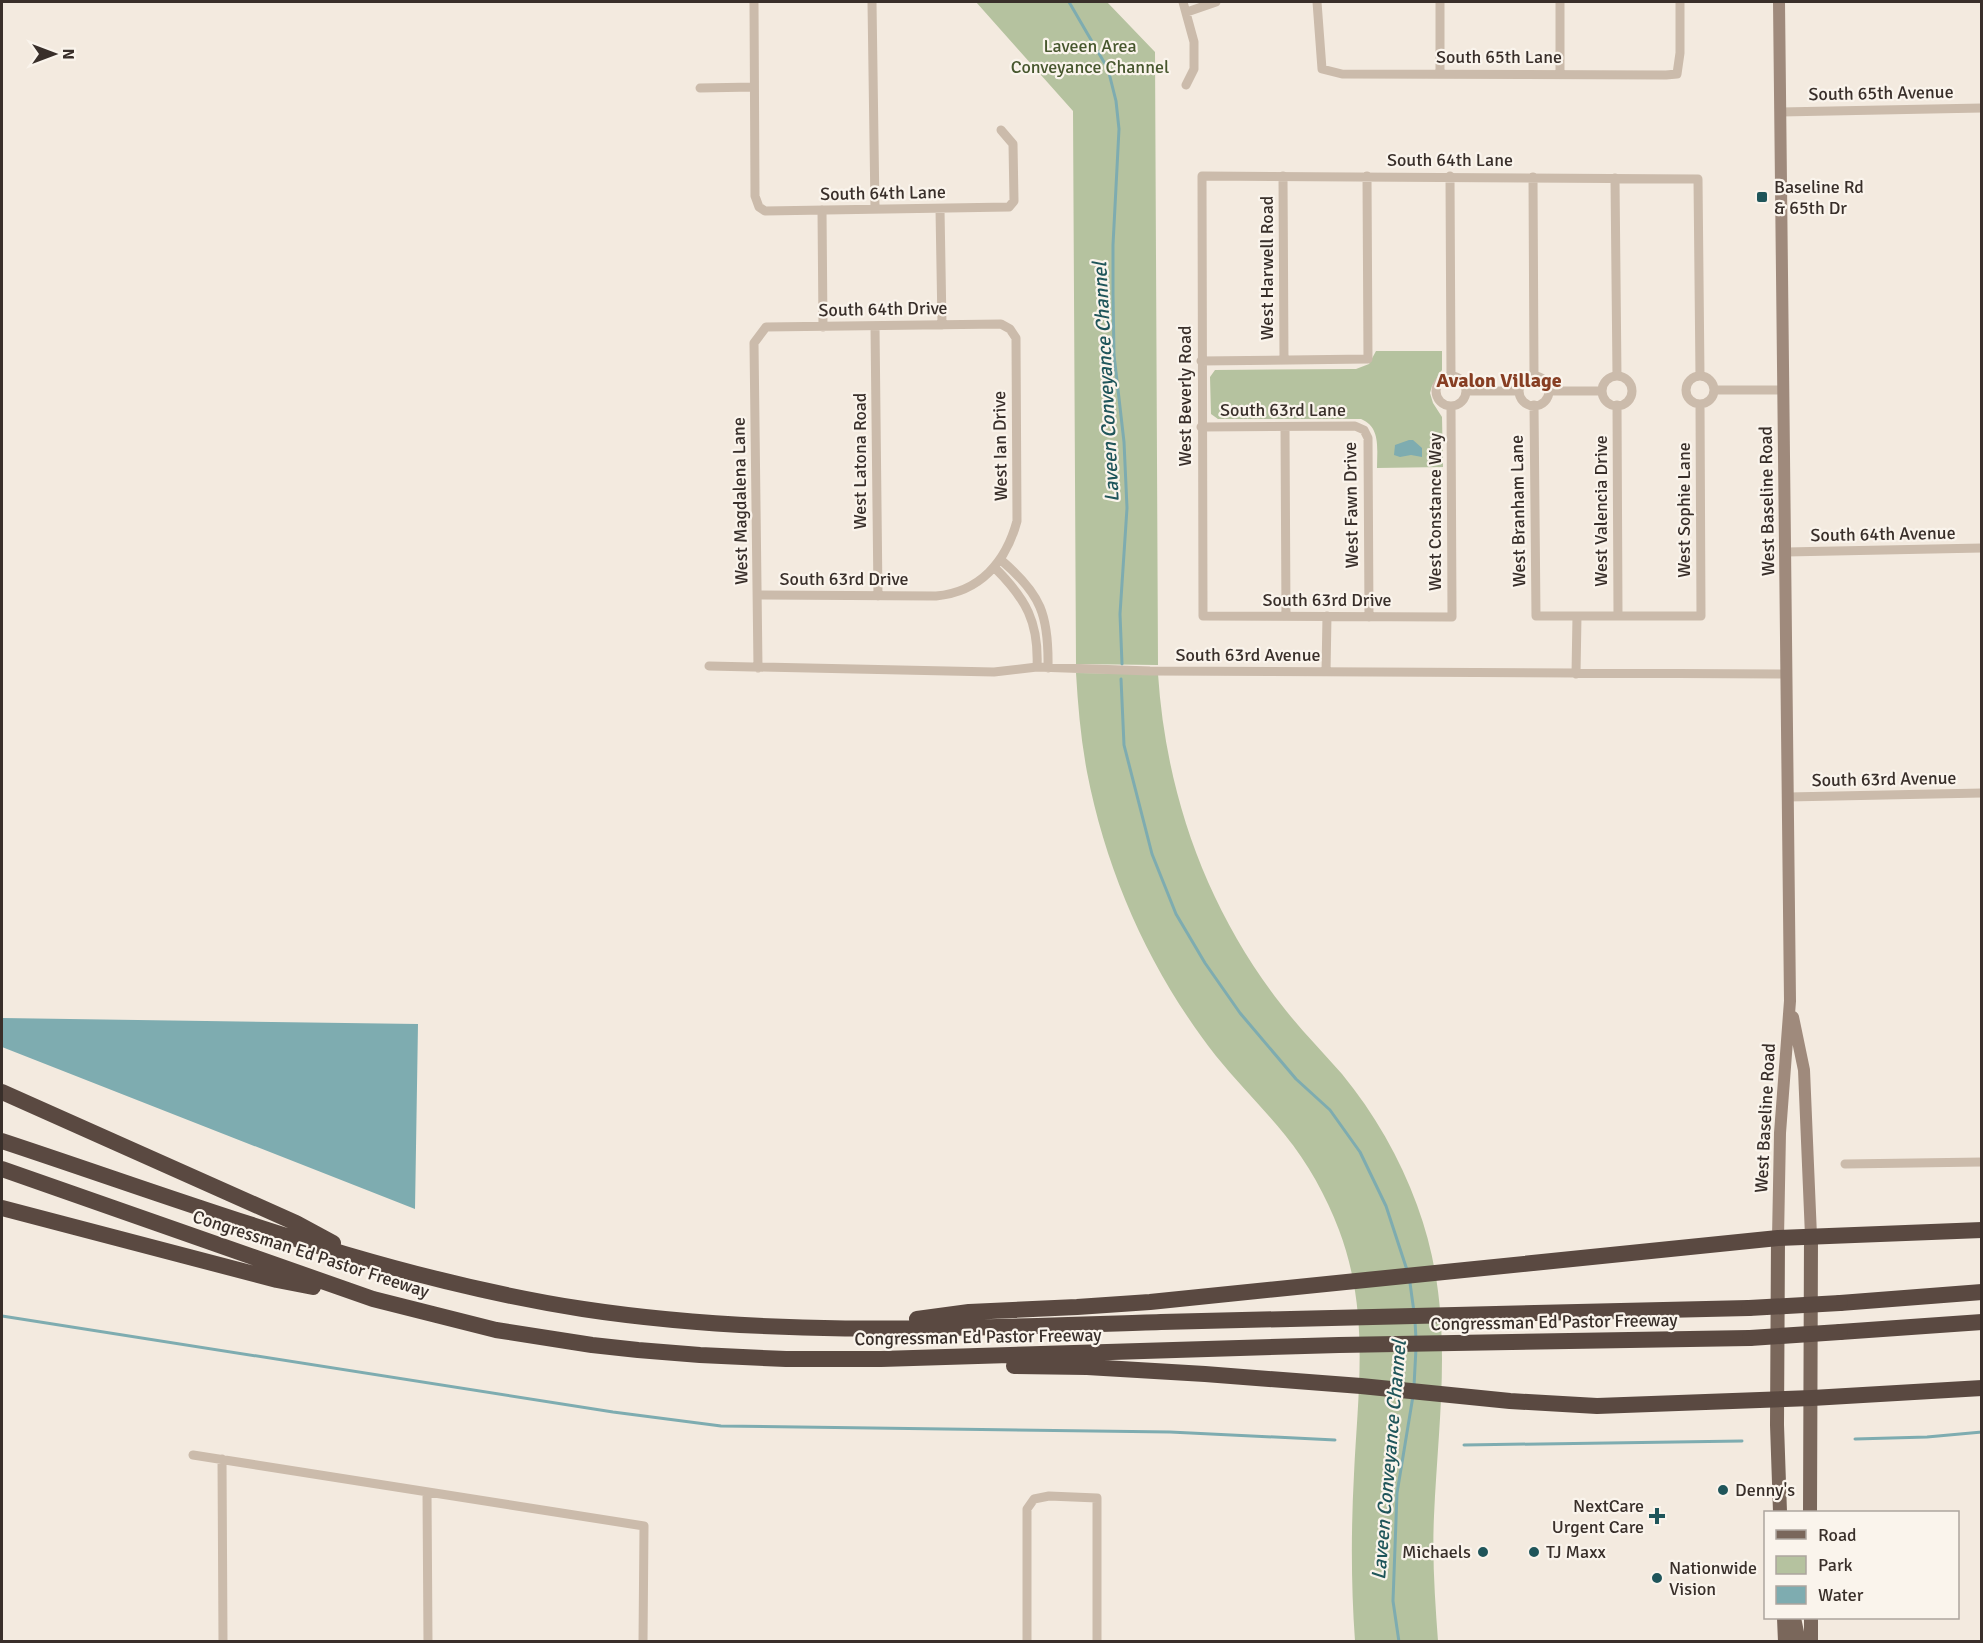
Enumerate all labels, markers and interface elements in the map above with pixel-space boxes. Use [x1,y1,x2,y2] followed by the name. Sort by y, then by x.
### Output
[24,24,84,84] north arrow
[1011,35,1169,78] park label: Laveen Area Conveyance Channel
[1436,46,1562,68] street label: South 65th Lane
[58,48,78,60] text: N
[1808,81,1954,105] street label: South 65th Avenue
[1387,149,1513,171] street label: South 64th Lane
[1774,176,1864,219] place label: Baseline Rd & 65th Dr
[820,181,946,205] street label: South 64th Lane
[1755,190,1769,204] marker: Baseline Rd & 65th Dr
[1256,196,1278,340] street label: West Harwell Road
[1087,259,1125,503] water label: Laveen Conveyance Channel
[818,297,948,321] street label: South 64th Drive
[1174,326,1196,466] street label: West Beverly Road
[1436,368,1562,393] district label: Avalon Village
[988,391,1012,501] street label: West Ian Drive
[849,393,871,529] street label: West Latona Road
[1220,399,1346,421] street label: South 63rd Lane
[728,417,752,585] street label: West Magdalena Lane
[1755,426,1779,576] street label: West Baseline Road
[1424,432,1446,591] street label: West Constance Way
[1506,435,1530,587] street label: West Branham Lane
[1590,435,1612,587] street label: West Valencia Drive
[1339,442,1363,568] street label: West Fawn Drive
[1673,442,1695,578] street label: West Sophie Lane
[1810,522,1956,546] street label: South 64th Avenue
[780,568,908,590] street label: South 63rd Drive
[1263,589,1391,611] street label: South 63rd Drive
[1176,644,1320,666] street label: South 63rd Avenue
[1811,767,1957,791] street label: South 63rd Avenue
[1750,1043,1780,1193] street label: West Baseline Road
[190,1205,433,1303] street label: Congressman Ed Pastor Freeway
[1430,1309,1678,1335] street label: Congressman Ed Pastor Freeway
[854,1324,1102,1350] street label: Congressman Ed Pastor Freeway
[1366,1337,1412,1581] water label: Laveen Conveyance Channel
[1735,1479,1795,1501] place label: Denny's
[1716,1483,1730,1497] marker: Denny's
[1552,1495,1644,1538] place label: NextCare Urgent Care
[1648,1507,1666,1525] marker: NextCare Urgent Care
[1764,1511,1959,1619] legend
[1818,1524,1857,1546] text: Road
[1402,1541,1471,1563] place label: Michaels
[1546,1541,1606,1563] place label: TJ Maxx
[1476,1545,1490,1559] marker: Michaels
[1527,1545,1541,1559] marker: TJ Maxx
[1818,1554,1853,1576] text: Park
[1669,1557,1757,1600] place label: Nationwide Vision
[1650,1571,1664,1585] marker: Nationwide Vision
[1818,1584,1864,1606] text: Water

